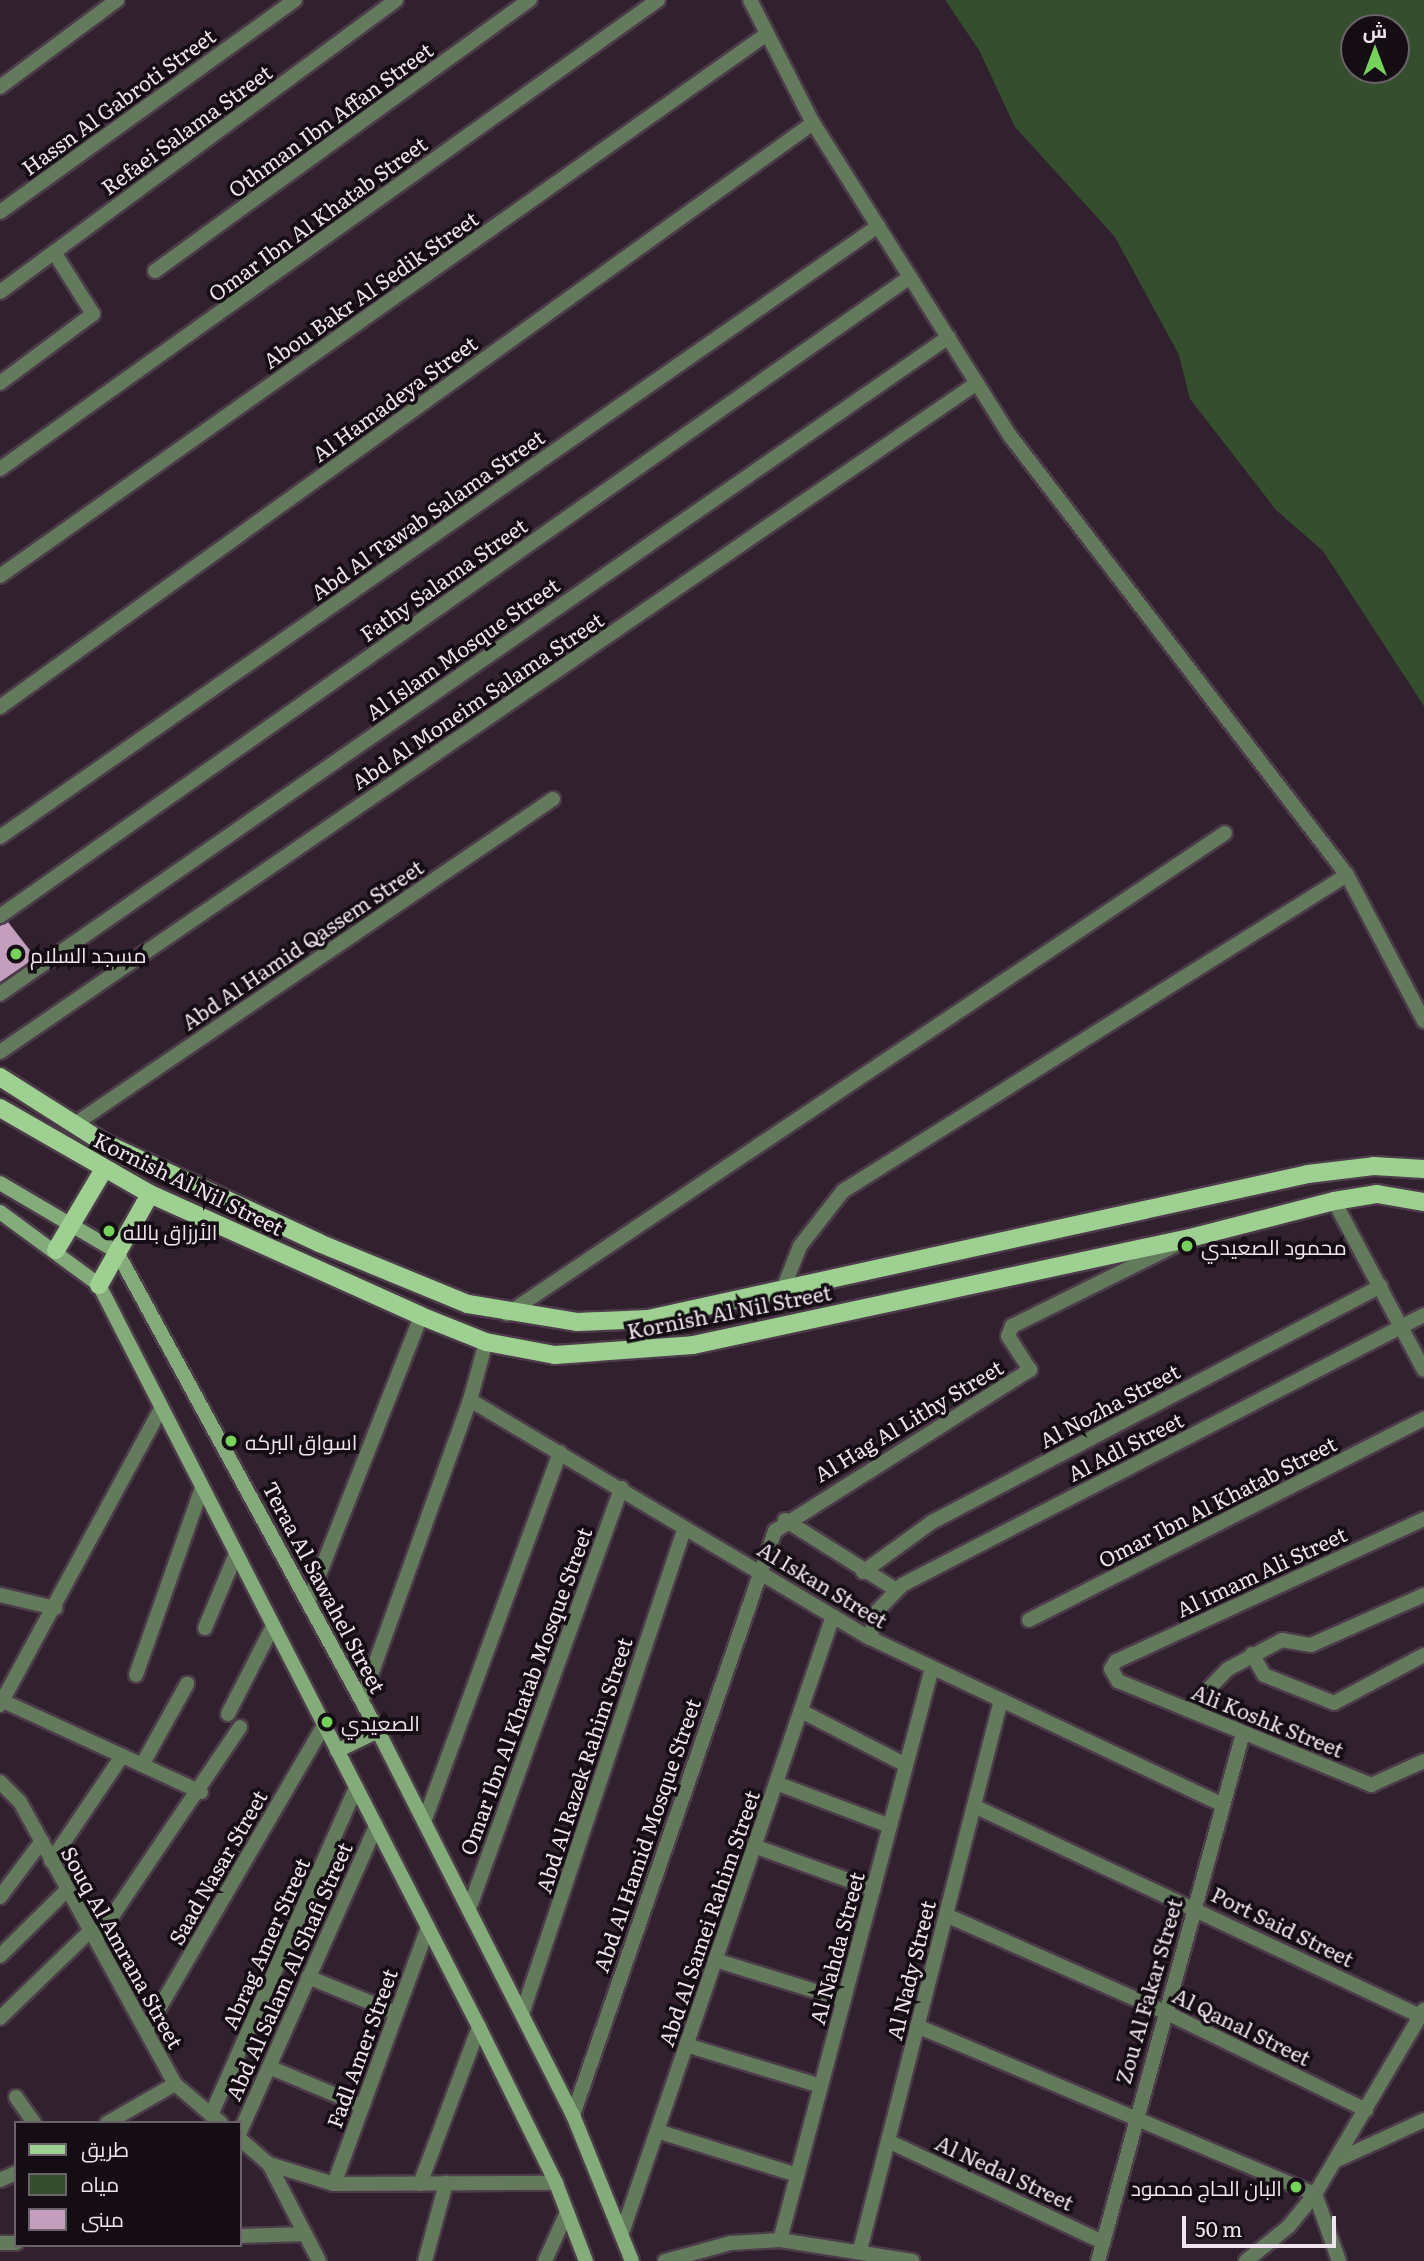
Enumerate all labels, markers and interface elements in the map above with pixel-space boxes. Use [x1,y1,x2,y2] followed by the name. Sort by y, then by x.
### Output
[1340,14,1410,84] north arrow
[1363,16,1387,44] text: ش
[16,22,220,180] street label: Hassn Al Gabroti Street
[223,36,437,202] street label: Othman Ibn Affan Street
[96,59,276,199] street label: Refaei Salama Street
[203,130,431,306] street label: Omar Ibn Al Khatab Street
[258,205,482,373] street label: Abou Bakr Al Sedik Street
[307,330,481,466] street label: Al Hamadeya Street
[305,424,549,604] street label: Abd Al Tawab Salama Street
[355,512,531,646] street label: Fathy Salama Street
[360,572,564,724] street label: Al Islam Mosque Street
[346,606,608,794] street label: Abd Al Moneim Salama Street
[176,854,428,1034] street label: Abd Al Hamid Qassem Street
[30,941,146,967] place label: مسجد السلام
[8,946,24,962] marker: مسجد السلام
[90,1126,288,1240] street label: Kornish Al Nil Street
[123,1218,217,1244] place label: الأرزاق بالله
[101,1223,117,1239] marker: الأرزاق بالله
[1201,1233,1347,1259] place label: محمود الصعيدي
[1179,1238,1195,1254] marker: محمود الصعيدي
[625,1279,833,1343] street label: Kornish Al Nil Street
[809,1354,1007,1486] street label: Al Hag Al Lithy Street
[1035,1357,1183,1453] street label: Al Nozha Street
[1063,1406,1187,1486] street label: Al Adl Street
[245,1428,357,1454] place label: اسواق البركه
[1094,1430,1340,1572] street label: Omar Ibn Al Khatab Street
[223,1433,239,1449] marker: اسواق البركه
[259,1477,391,1697] street label: Teraa Al Sawahel Street
[1172,1520,1350,1622] street label: Al Imam Ali Street
[454,1524,596,1858] street label: Omar Ibn Al Khatab Mosque Street
[754,1535,892,1633] street label: Al Iskan Street
[530,1634,636,1896] street label: Abd Al Razek Rahim Street
[1188,1678,1348,1762] street label: Ali Koshk Street
[587,1695,705,1975] street label: Abd Al Hamid Mosque Street
[341,1709,420,1735] place label: الصعيدي
[319,1714,335,1730] marker: الصعيدي
[163,1785,271,1949] street label: Saad Nasar Street
[652,1787,764,2049] street label: Abd Al Samei Rahim Street
[220,1838,356,2104] street label: Abd Al Salam Al Shafi Street
[57,1842,189,2052] street label: Souq Al Amrana Street
[216,1853,314,2033] street label: Abrag Amer Street
[804,1869,868,2027] street label: Al Nahda Street
[1208,1881,1358,1971] street label: Port Said Street
[1109,1895,1187,2087] street label: Zou Al Fakar Street
[880,1898,940,2042] street label: Al Nady Street
[321,1965,401,2131] street label: Fadl Amer Street
[1169,1982,1315,2070] street label: Al Qanal Street
[14,2121,242,2247] legend
[932,2129,1078,2215] street label: Al Nedal Street
[81,2132,129,2163] text: طريق
[81,2167,119,2198] text: مياه
[1131,2174,1282,2200] place label: البان الحاج محمود
[1288,2179,1304,2195] marker: البان الحاج محمود
[81,2202,124,2233] text: مبنى
[1186,2202,1340,2246] scale bar
[1195,2212,1242,2243] text: 50 m

